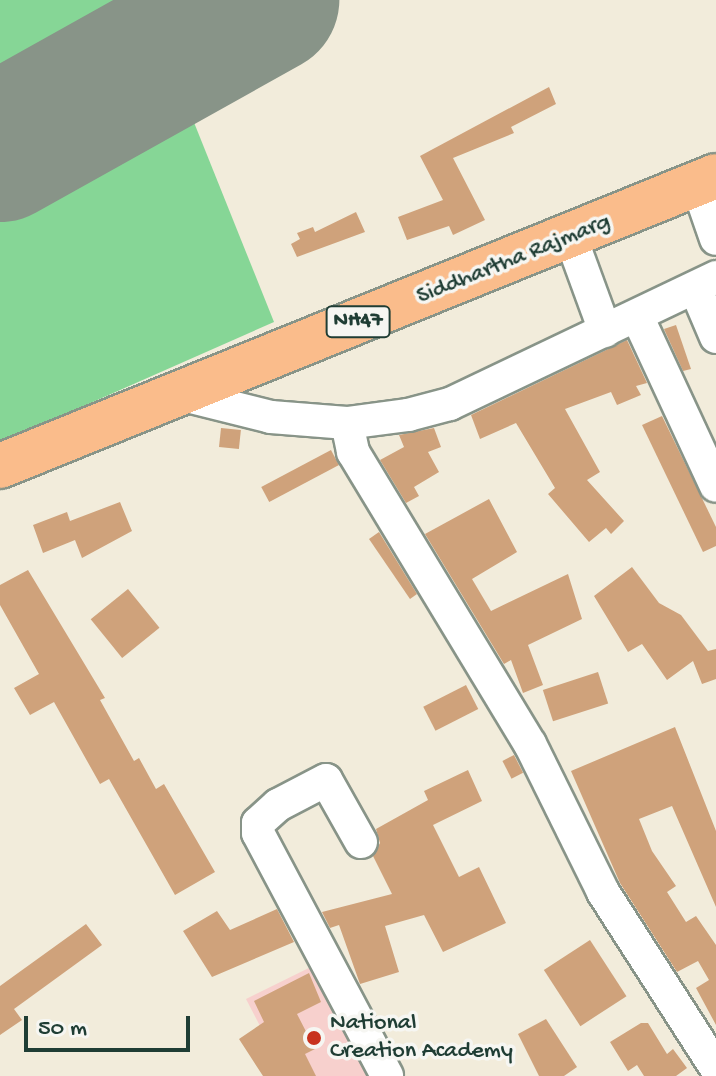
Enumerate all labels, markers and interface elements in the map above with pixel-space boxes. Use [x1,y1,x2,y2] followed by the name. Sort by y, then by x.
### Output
[413,208,615,312] street label: Siddhartha Rajmarg
[324,304,392,340] road number: NH47
[28,1000,194,1050] scale bar
[330,1010,513,1066] place label: National Creation Academy
[38,1015,87,1044] text: 50 m
[305,1029,323,1047] marker: National Creation Academy

